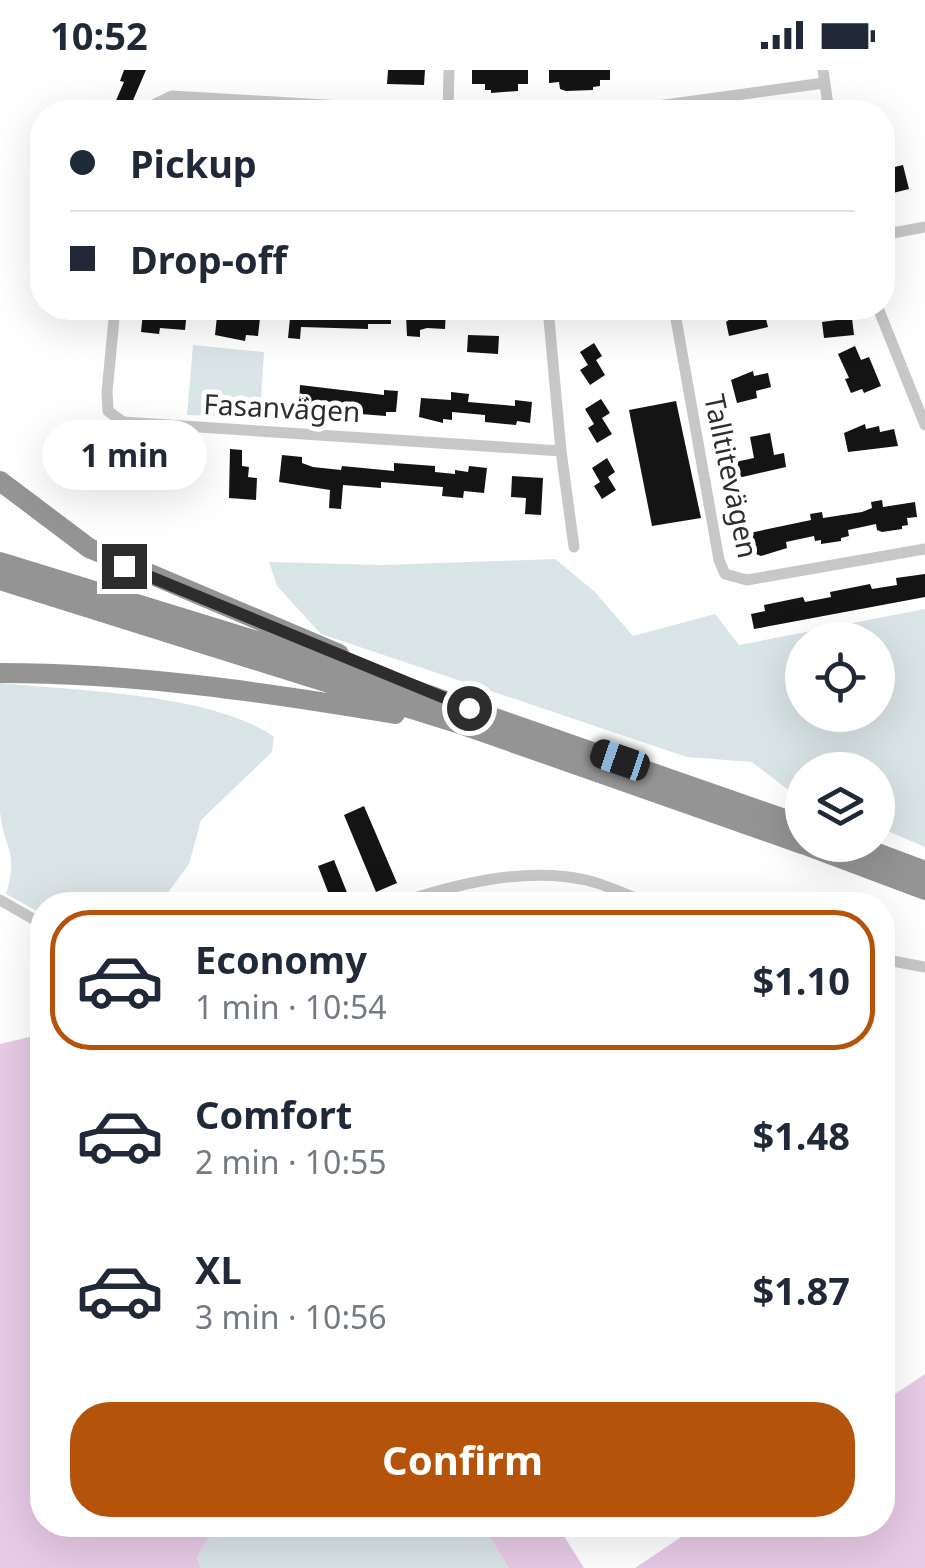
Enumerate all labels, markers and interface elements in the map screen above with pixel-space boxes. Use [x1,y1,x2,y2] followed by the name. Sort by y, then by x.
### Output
[50,9,148,61] text: 10:52
[130,137,257,189] text: Pickup
[130,233,287,285] text: Drop-off
[203,384,361,430] street label: Fasanvägen
[696,391,768,561] street label: Talltitevägen
[42,421,206,491] callout: 1 min
[80,433,169,476] text: 1 min
[102,544,147,589] route end
[785,622,895,862] map controls
[785,622,895,732] button: locate
[447,686,492,731] route start
[587,736,653,784] car
[785,752,895,862] button: layers
[195,933,367,985] text: Economy
[75,935,165,1025] icon: car
[752,954,850,1006] text: $1.10
[195,985,387,1028] text: 1 min · 10:54
[195,1088,352,1140] text: Comfort
[75,1090,165,1180] icon: car
[752,1109,850,1161] text: $1.48
[195,1140,387,1183] text: 2 min · 10:55
[195,1243,242,1295] text: XL
[75,1245,165,1335] icon: car
[752,1264,850,1316] text: $1.87
[195,1295,387,1338] text: 3 min · 10:56
[70,1402,855,1517] button: Confirm

